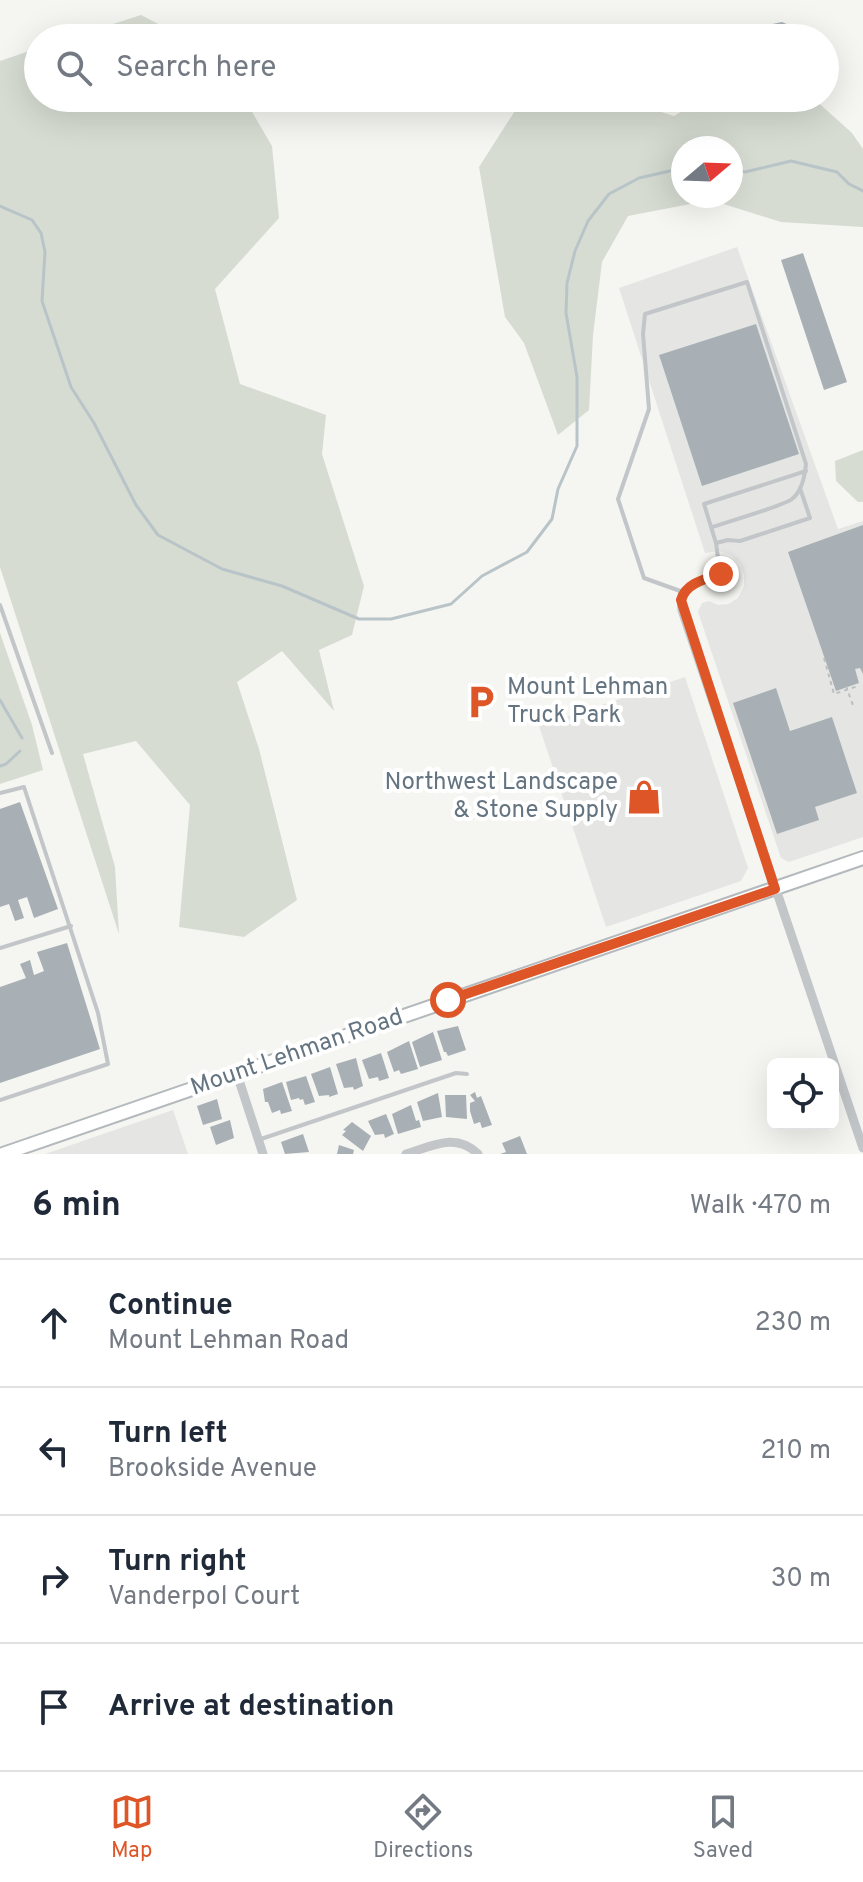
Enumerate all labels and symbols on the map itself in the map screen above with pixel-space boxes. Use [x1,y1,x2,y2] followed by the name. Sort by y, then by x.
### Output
[671,136,743,208] north arrow
[703,556,739,592] route end
[507,673,668,731] place label: Mount Lehman Truck Park
[462,683,500,721] parking icon: Mount Lehman Truck Park
[385,768,618,826] place label: Northwest Landscape & Stone Supply
[625,778,663,816] shop icon: Northwest Landscape & Stone Supply
[430,982,466,1018] route start
[187,1003,407,1103] street label: Mount Lehman Road

